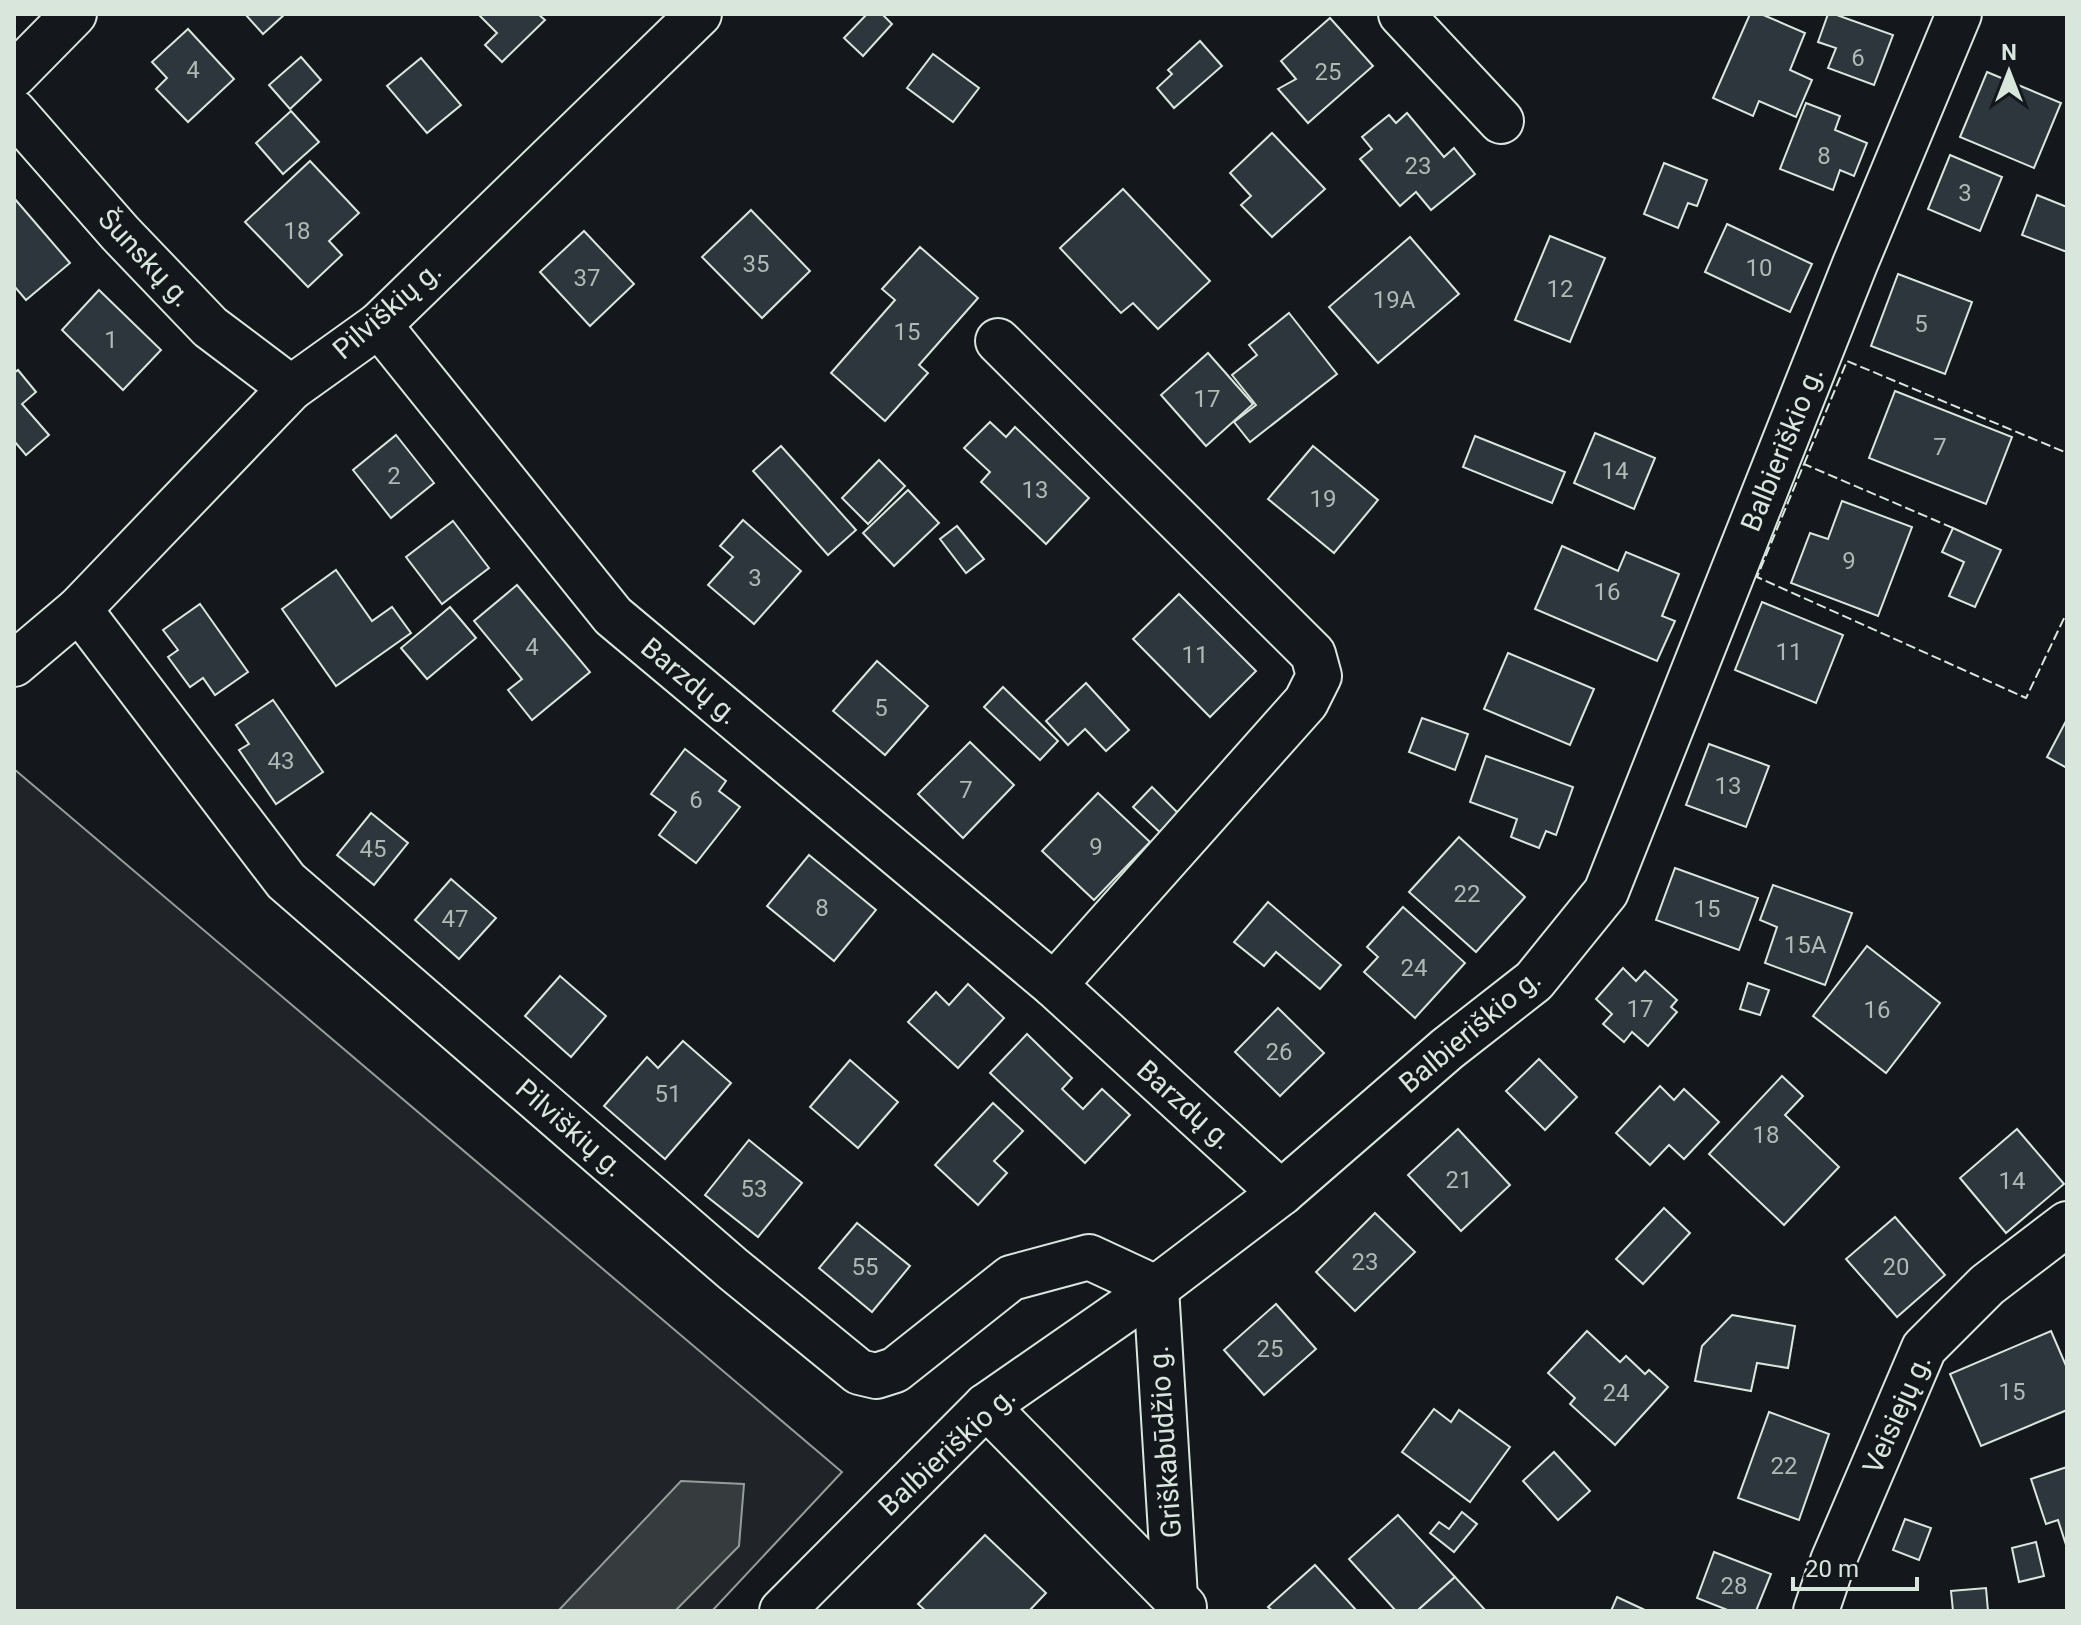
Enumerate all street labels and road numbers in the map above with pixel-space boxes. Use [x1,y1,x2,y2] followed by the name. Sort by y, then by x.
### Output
[91,202,199,314] street label: Šunskų g.
[326,254,448,366] street label: Pilviškių g.
[1734,362,1830,536] street label: Balbieriškio g.
[635,631,745,731] street label: Barzdų g.
[1393,962,1547,1100] street label: Balbieriškio g.
[1130,1054,1240,1156] street label: Barzdų g.
[509,1072,631,1184] street label: Pilviškių g.
[1142,1345,1188,1539] street label: Griškabūdžio g.
[1856,1349,1938,1479] street label: Veisiejų g.
[872,1379,1022,1523] street label: Balbieriškio g.

